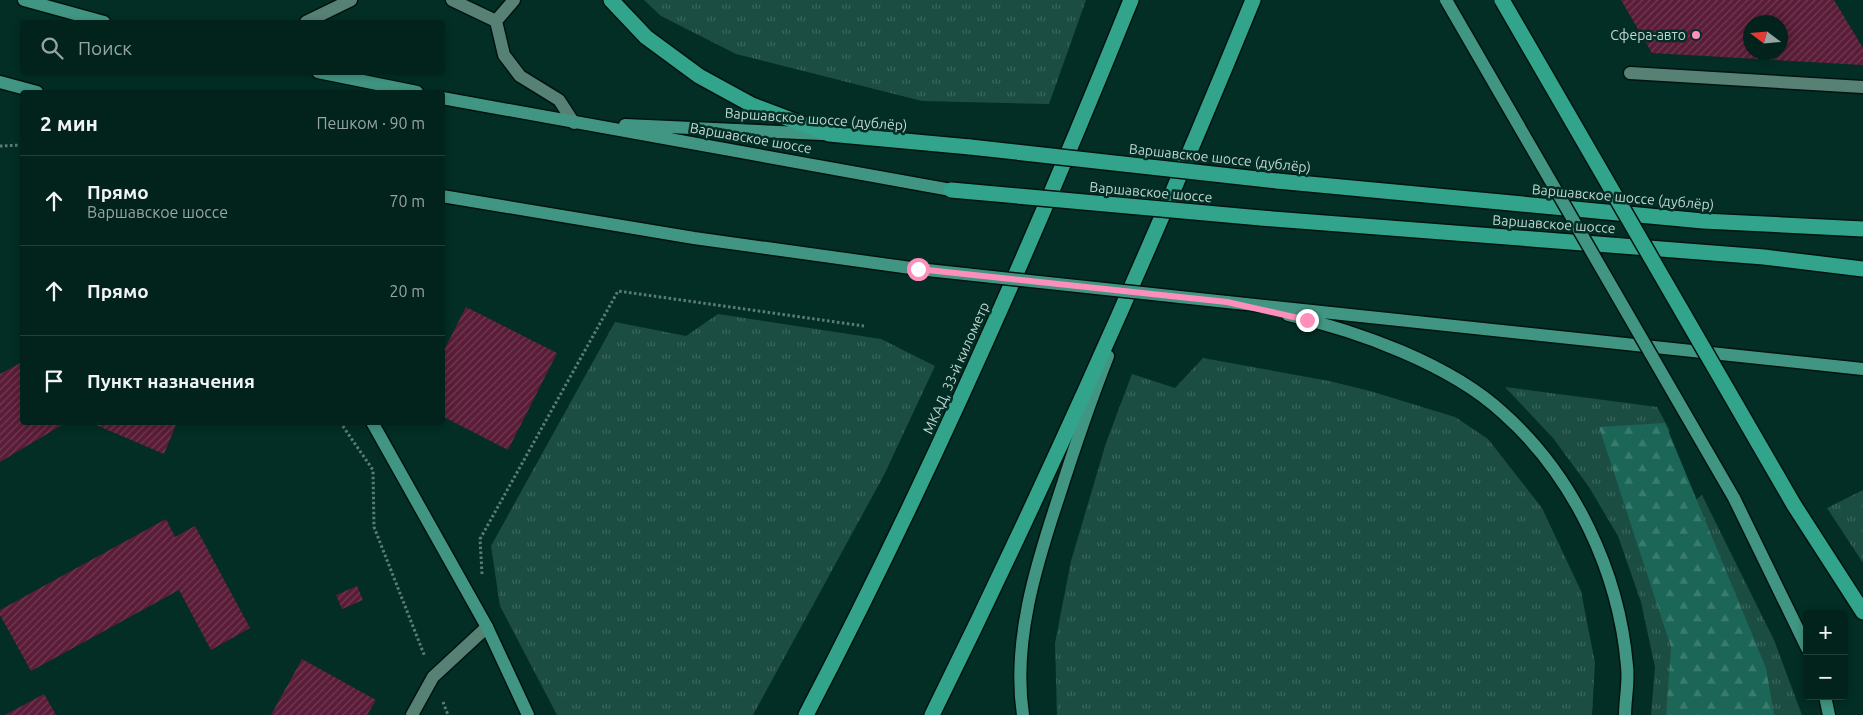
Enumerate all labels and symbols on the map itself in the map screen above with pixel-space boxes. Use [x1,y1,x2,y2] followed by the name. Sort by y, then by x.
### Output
[1743,15,1788,60] north arrow
[1610,27,1686,43] place label: Сфера-авто
[1690,29,1702,41] marker: Сфера-авто
[724,105,908,133] street label: Варшавское шоссе (дублёр)
[689,119,813,157] street label: Варшавское шоссе
[1128,140,1312,176] street label: Варшавское шоссе (дублёр)
[1089,179,1213,205] street label: Варшавское шоссе
[1531,181,1715,213] street label: Варшавское шоссе (дублёр)
[1492,212,1616,236] street label: Варшавское шоссе
[907,258,930,281] route start
[920,300,992,436] street label: МКАД, 33-й километр
[1296,309,1319,332] route end

